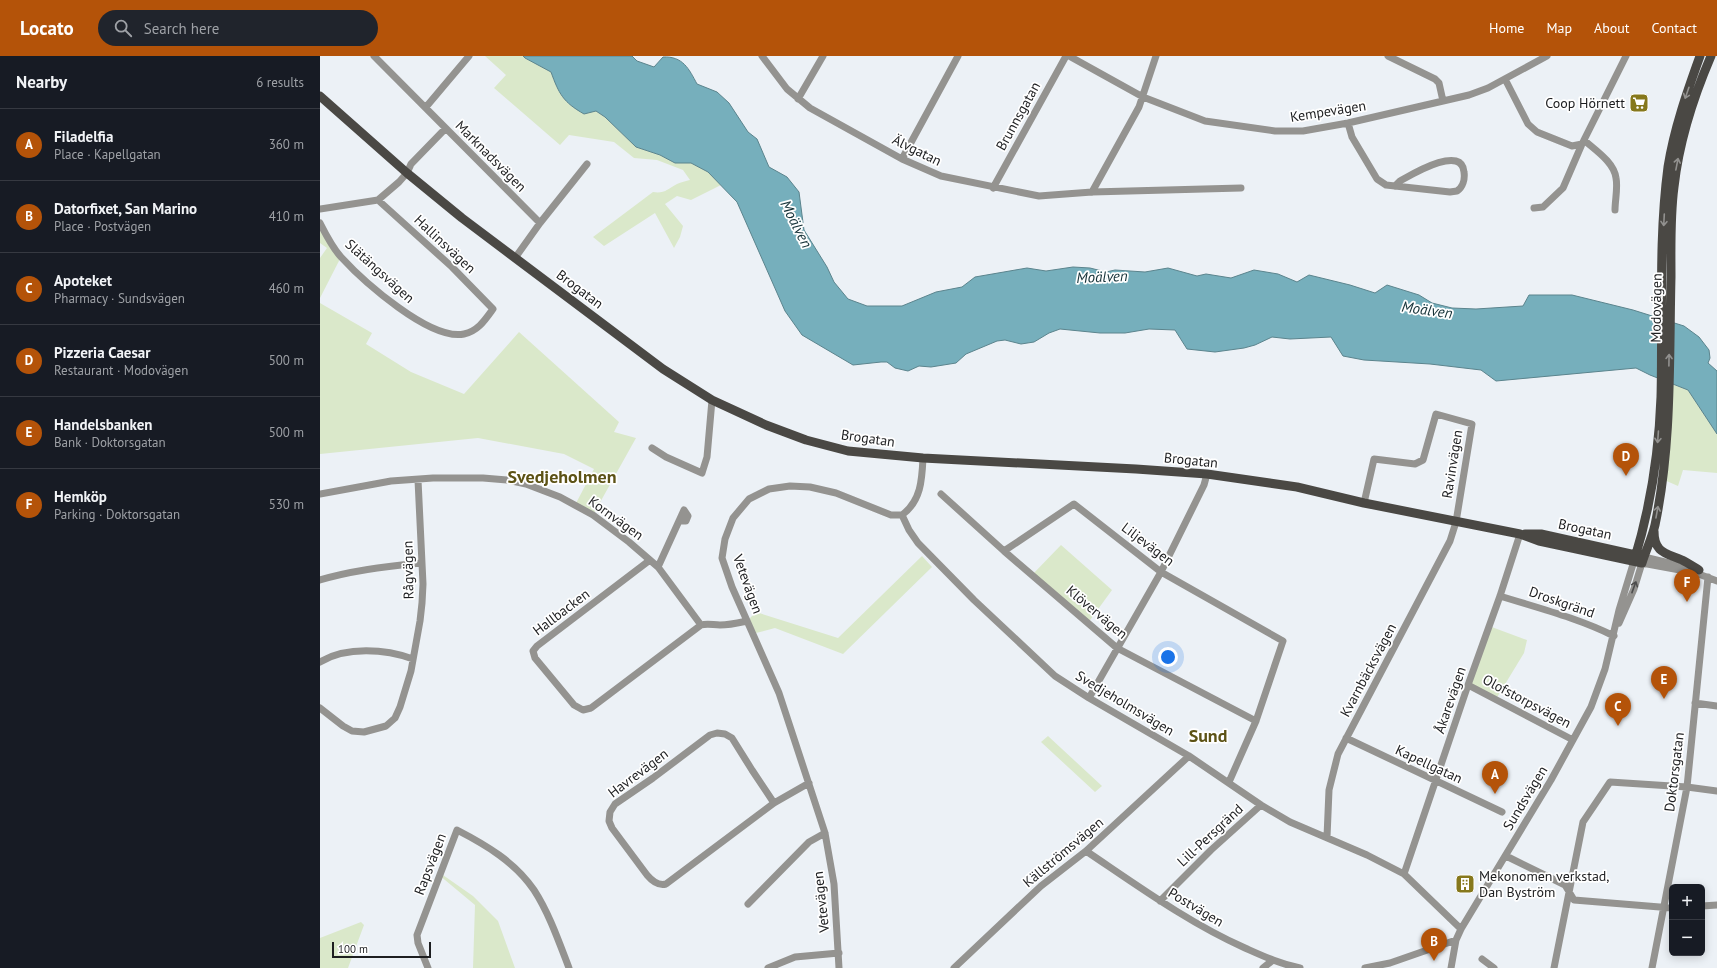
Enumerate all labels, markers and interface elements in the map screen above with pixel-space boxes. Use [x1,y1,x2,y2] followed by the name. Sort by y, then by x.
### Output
[98,10,378,46] search box
[20,16,74,40] text: Locato
[112,17,134,39] icon: search
[144,19,219,38] text: Search here
[1489,19,1524,37] text: Home
[1546,19,1572,37] text: Map
[1594,19,1630,37] text: About
[1652,19,1697,37] text: Contact
[16,71,67,93] text: Nearby
[256,74,304,91] text: 6 results
[992,79,1044,153] street label: Brunnsgatan
[1683,86,1690,99] one-way arrow
[1628,92,1650,114] supermarket icon: Coop Hörnett
[1545,94,1625,112] place label: Coop Hörnett
[1289,96,1367,126] street label: Kempevägen
[452,117,530,195] street label: Marknadsvägen
[54,127,113,146] text: Filadelfia
[889,130,945,170] street label: Älvgatan
[25,136,33,153] text: A
[269,136,304,153] text: 360 m
[54,146,161,163] text: Place · Kapellgatan
[1674,158,1682,171] one-way arrow
[776,197,817,251] water label: Moälven
[54,199,197,218] text: Datorfixet, San Marino
[25,208,33,225] text: B
[269,208,304,225] text: 410 m
[410,211,480,277] street label: Hallinsvägen
[1660,213,1667,226] one-way arrow
[54,218,151,235] text: Place · Postvägen
[342,235,418,307] street label: Slätängsvägen
[553,265,607,313] street label: Brogatan
[1076,266,1128,287] water label: Moälven
[54,271,112,290] text: Apoteket
[1646,273,1666,343] street label: Modovägen
[25,280,33,297] text: C
[269,280,304,297] text: 460 m
[54,290,185,307] text: Pharmacy · Sundsvägen
[1400,297,1454,323] water label: Moälven
[54,343,151,362] text: Pizzeria Caesar
[25,352,33,369] text: D
[269,352,304,369] text: 500 m
[1665,354,1673,367] one-way arrow
[54,362,188,379] text: Restaurant · Modovägen
[54,415,152,434] text: Handelsbanken
[26,424,32,441] text: E
[269,424,304,441] text: 500 m
[840,425,896,451] street label: Brogatan
[1438,428,1466,500] street label: Ravinvägen
[1654,430,1661,443] one-way arrow
[54,434,166,451] text: Bank · Doktorsgatan
[1613,443,1639,476] pin: D
[1163,448,1219,472] street label: Brogatan
[507,465,617,488] district label: Svedjeholmen
[54,487,107,506] text: Hemköp
[585,492,647,544] street label: Kornvägen
[26,496,32,513] text: F
[269,496,304,513] text: 530 m
[54,506,180,523] text: Parking · Doktorsgatan
[1653,506,1661,519] one-way arrow
[1557,515,1613,543] street label: Brogatan
[1118,518,1178,570] street label: Liljevägen
[398,541,418,599] street label: Rågvägen
[729,551,767,616] street label: Vetevägen
[1674,569,1700,602] pin: F
[1063,581,1131,643] street label: Klövervägen
[1527,582,1597,622] street label: Droskgränd
[1631,582,1639,594] one-way arrow
[529,585,593,639] street label: Hallbacken
[1336,620,1400,720] street label: Kvarnbäcksvägen
[1158,647,1178,667] your location
[1430,664,1470,736] street label: Åkarevägen
[1072,666,1178,740] street label: Svedjeholmsvägen
[1651,666,1677,699] pin: E
[1480,670,1574,732] street label: Olofstorpsvägen
[1605,693,1631,726] pin: C
[1189,724,1227,747] district label: Sund
[1660,731,1688,813] street label: Doktorsgatan
[1393,741,1465,787] street label: Kapellgatan
[604,745,672,801] street label: Havrevägen
[1482,761,1508,794] pin: A
[1499,762,1551,834] street label: Sundsvägen
[1173,800,1247,870] street label: Lill-Persgränd
[1019,813,1107,891] street label: Källströmsvägen
[410,831,450,897] street label: Rapsvägen
[1479,867,1610,901] place label: Mekonomen verkstad, Dan Byström
[809,870,833,935] street label: Vetevägen
[1454,873,1476,895] building icon: Mekonomen verkstad, Dan Byström
[1165,883,1227,931] street label: Postvägen
[1669,884,1705,956] map controls
[1669,884,1705,920] button: +
[1669,920,1705,956] button: −
[1421,928,1447,961] pin: B
[332,940,431,959] scale bar
[338,942,368,956] text: 100 m

